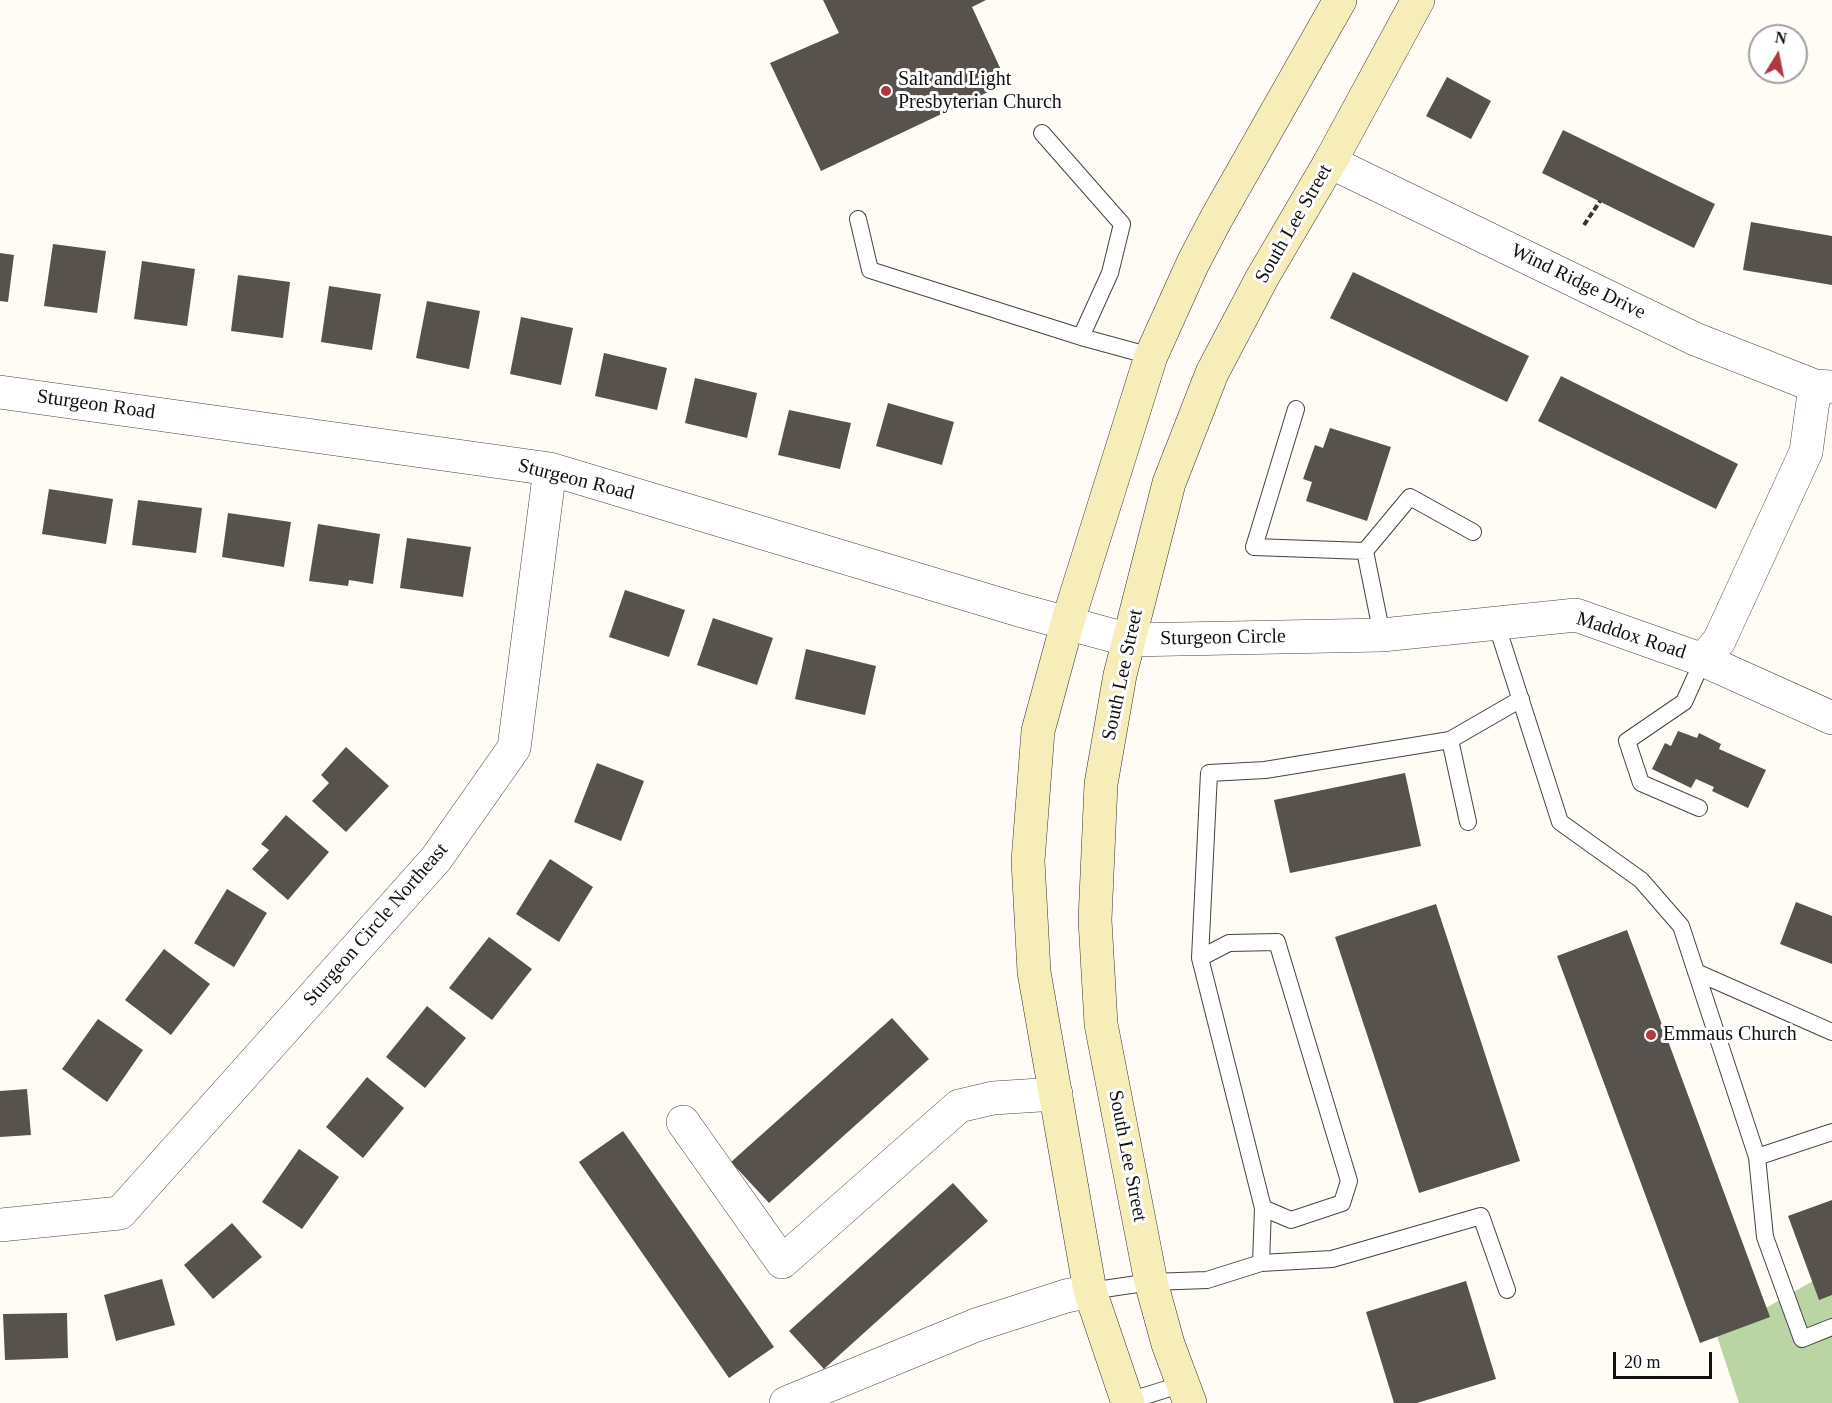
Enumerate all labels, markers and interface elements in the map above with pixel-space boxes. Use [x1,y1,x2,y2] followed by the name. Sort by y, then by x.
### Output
[1748,24,1808,84] north arrow
[1774,28,1788,47] text: N
[898,68,1062,115] place label: Salt and Light Presbyterian Church
[879,84,893,98] marker: Salt and Light Presbyterian Church
[1250,160,1338,288] street label: South Lee Street
[1507,239,1649,325] street label: Wind Ridge Drive
[35,385,157,425] street label: Sturgeon Road
[515,454,637,506] street label: Sturgeon Road
[1097,607,1149,743] street label: South Lee Street
[1573,607,1689,665] street label: Maddox Road
[1160,625,1286,651] street label: Sturgeon Circle
[299,838,453,1012] street label: Sturgeon Circle Northeast
[1663,1023,1797,1047] place label: Emmaus Church
[1644,1028,1658,1042] marker: Emmaus Church
[1103,1088,1151,1224] street label: South Lee Street
[1616,1340,1715,1378] scale bar
[1624,1352,1661,1372] text: 20 m

